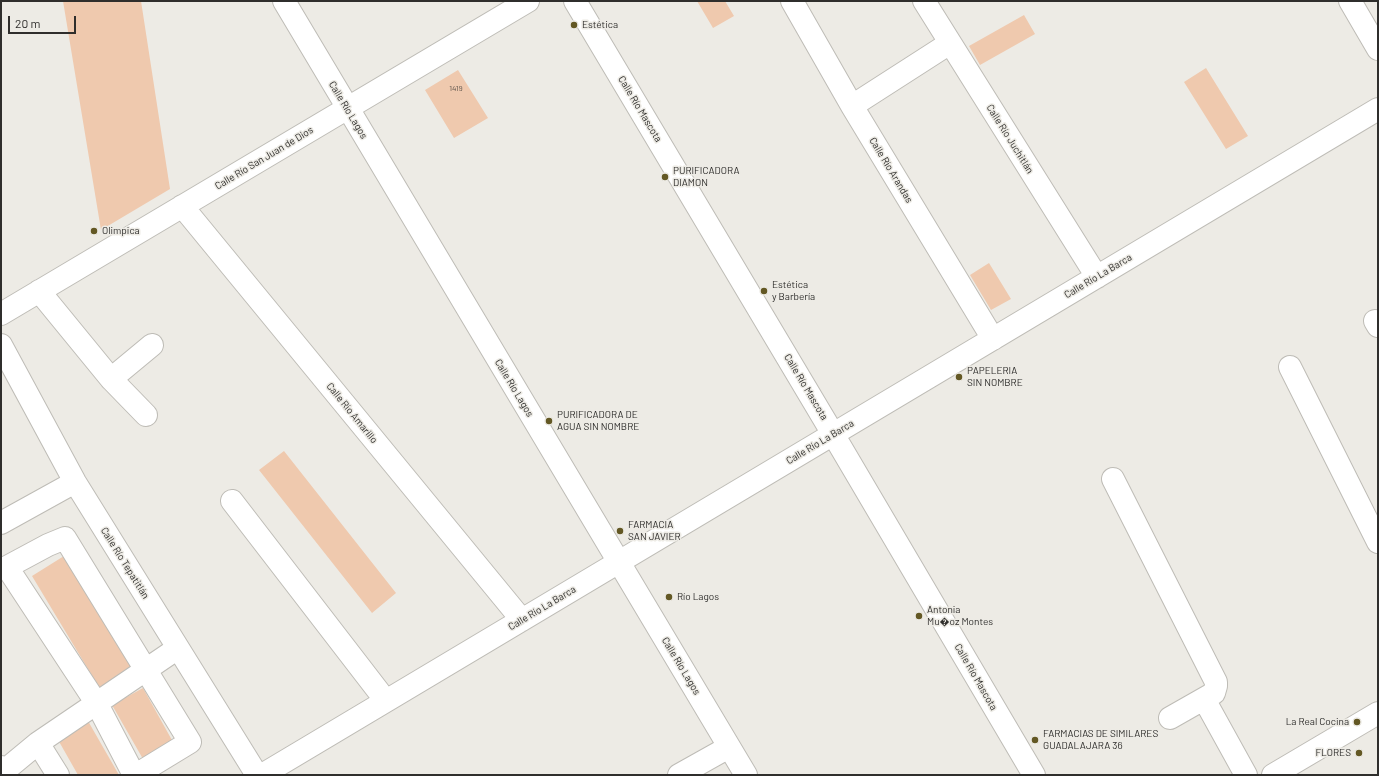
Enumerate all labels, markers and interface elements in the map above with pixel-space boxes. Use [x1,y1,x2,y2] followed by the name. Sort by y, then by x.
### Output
[10,8,78,34] scale bar
[15,16,41,30] text: 20 m
[582,19,618,31] place label: Estética
[569,20,579,30] marker: Estética
[616,74,664,144] street label: Calle Río Mascota
[326,79,370,141] street label: Calle Río Lagos
[449,83,463,93] house number: 1419
[984,102,1036,176] street label: Calle Río Juchitlán
[213,124,315,192] street label: Calle Río San Juan de Dios
[867,135,915,205] street label: Calle Río Arandas
[673,165,739,188] place label: PURIFICADORA DIAMON
[660,172,670,182] marker: PURIFICADORA DIAMON
[102,225,140,237] place label: Olimpica
[89,226,99,236] marker: Olimpica
[1062,251,1134,301] street label: Calle Río La Barca
[772,279,815,302] place label: Estética y Barbería
[759,286,769,296] marker: Estética y Barbería
[782,352,830,422] street label: Calle Río Mascota
[492,357,536,419] street label: Calle Río Lagos
[967,365,1023,388] place label: PAPELERIA SIN NOMBRE
[954,372,964,382] marker: PAPELERIA SIN NOMBRE
[324,380,380,446] street label: Calle Río Amarillo
[557,409,639,432] place label: PURIFICADORA DE AGUA SIN NOMBRE
[544,416,554,426] marker: PURIFICADORA DE AGUA SIN NOMBRE
[784,417,856,467] street label: Calle Río La Barca
[628,519,681,542] place label: FARMACIA SAN JAVIER
[98,525,152,601] street label: Calle Río Tepatitlán
[615,526,625,536] marker: FARMACIA SAN JAVIER
[506,583,578,633] street label: Calle Río La Barca
[677,591,719,603] place label: Río Lagos
[664,592,674,602] marker: Río Lagos
[927,604,993,628] place label: Antonia Mu�oz Montes
[914,611,924,621] marker: Antonia Mu�oz Montes
[659,635,703,697] street label: Calle Río Lagos
[952,641,1000,713] street label: Calle Río Mascota
[1286,716,1349,728] place label: La Real Cocina
[1352,717,1362,727] marker: La Real Cocina
[1043,728,1158,752] place label: FARMACIAS DE SIMILARES GUADALAJARA 36
[1030,735,1040,745] marker: FARMACIAS DE SIMILARES GUADALAJARA 36
[1315,747,1351,759] place label: FLORES
[1354,748,1364,758] marker: FLORES

